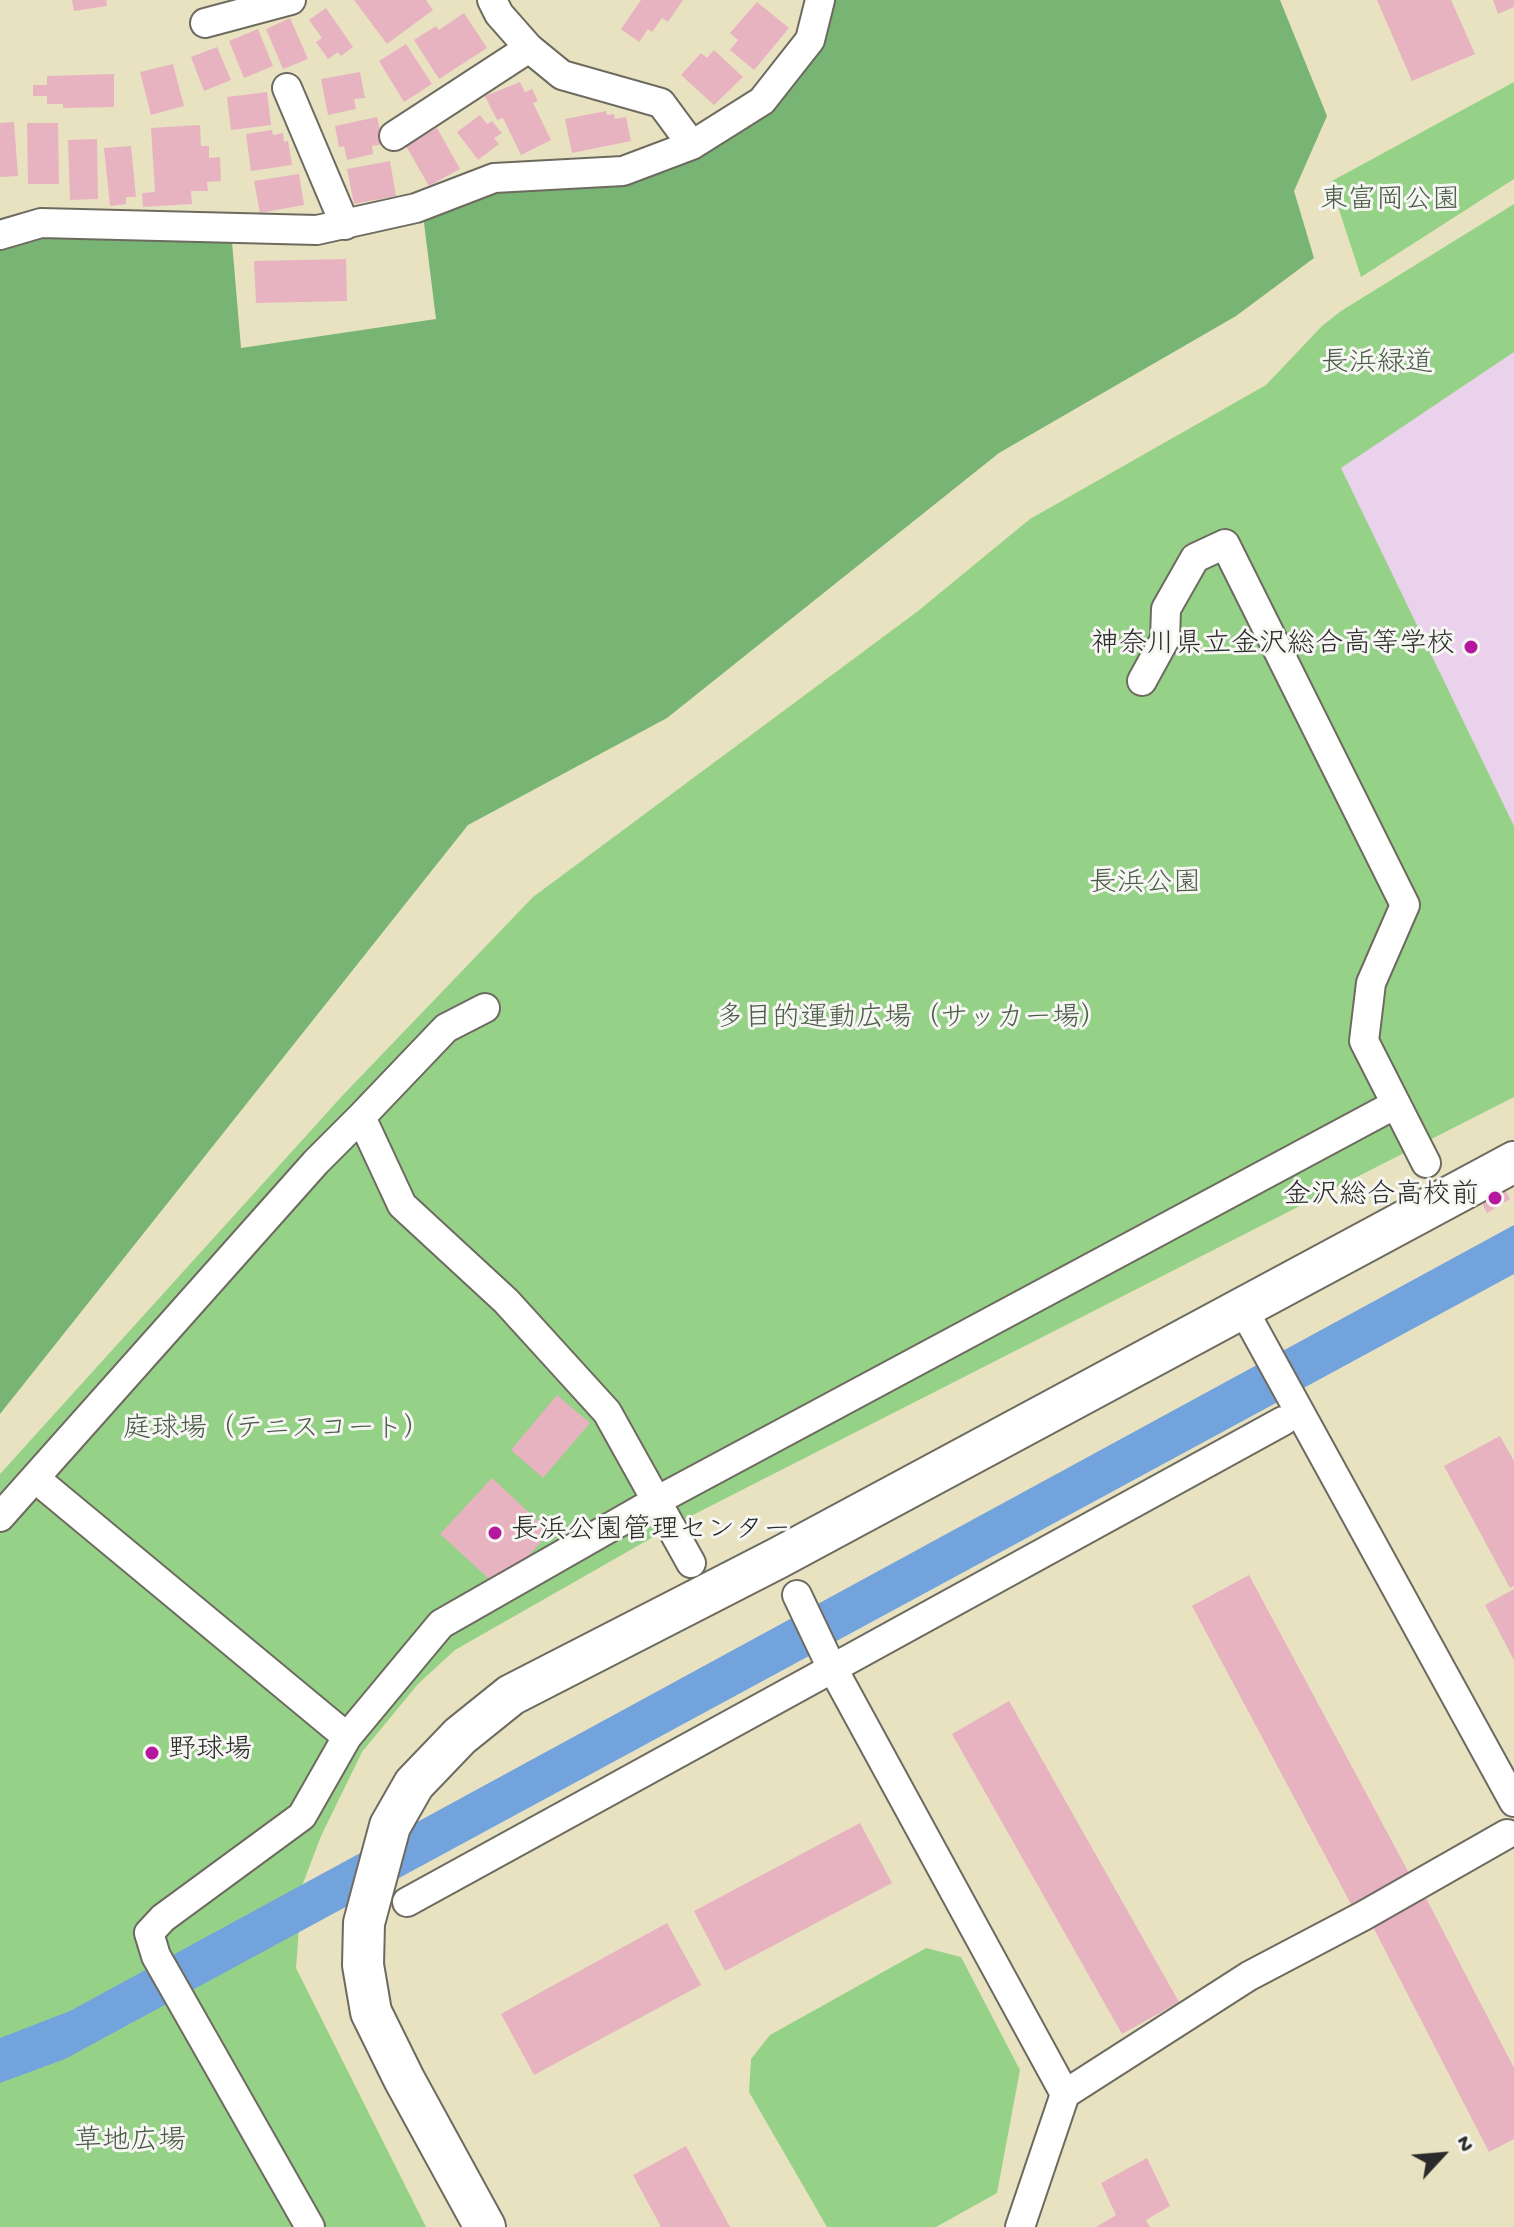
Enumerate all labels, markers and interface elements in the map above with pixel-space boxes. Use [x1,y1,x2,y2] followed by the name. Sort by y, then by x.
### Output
[1320,186,1460,220] park label: 東富岡公園
[1321,349,1433,383] park label: 長浜緑道
[1091,630,1455,664] place label: 神奈川県立金沢総合高等学校
[1462,638,1480,656] marker: 神奈川県立金沢総合高等学校
[1089,869,1201,903] park label: 長浜公園
[716,1004,1108,1038] park label: 多目的運動広場（サッカー場）
[1283,1181,1479,1215] place label: 金沢総合高校前
[1486,1189,1504,1207] marker: 金沢総合高校前
[123,1415,431,1449] park label: 庭球場（テニスコート）
[511,1516,791,1550] place label: 長浜公園管理センター
[486,1524,504,1542] marker: 長浜公園管理センター
[168,1736,252,1770] place label: 野球場
[143,1744,161,1762] marker: 野球場
[1402,2115,1482,2195] north arrow
[74,2127,186,2161] park label: 草地広場
[1449,2132,1478,2157] text: N

